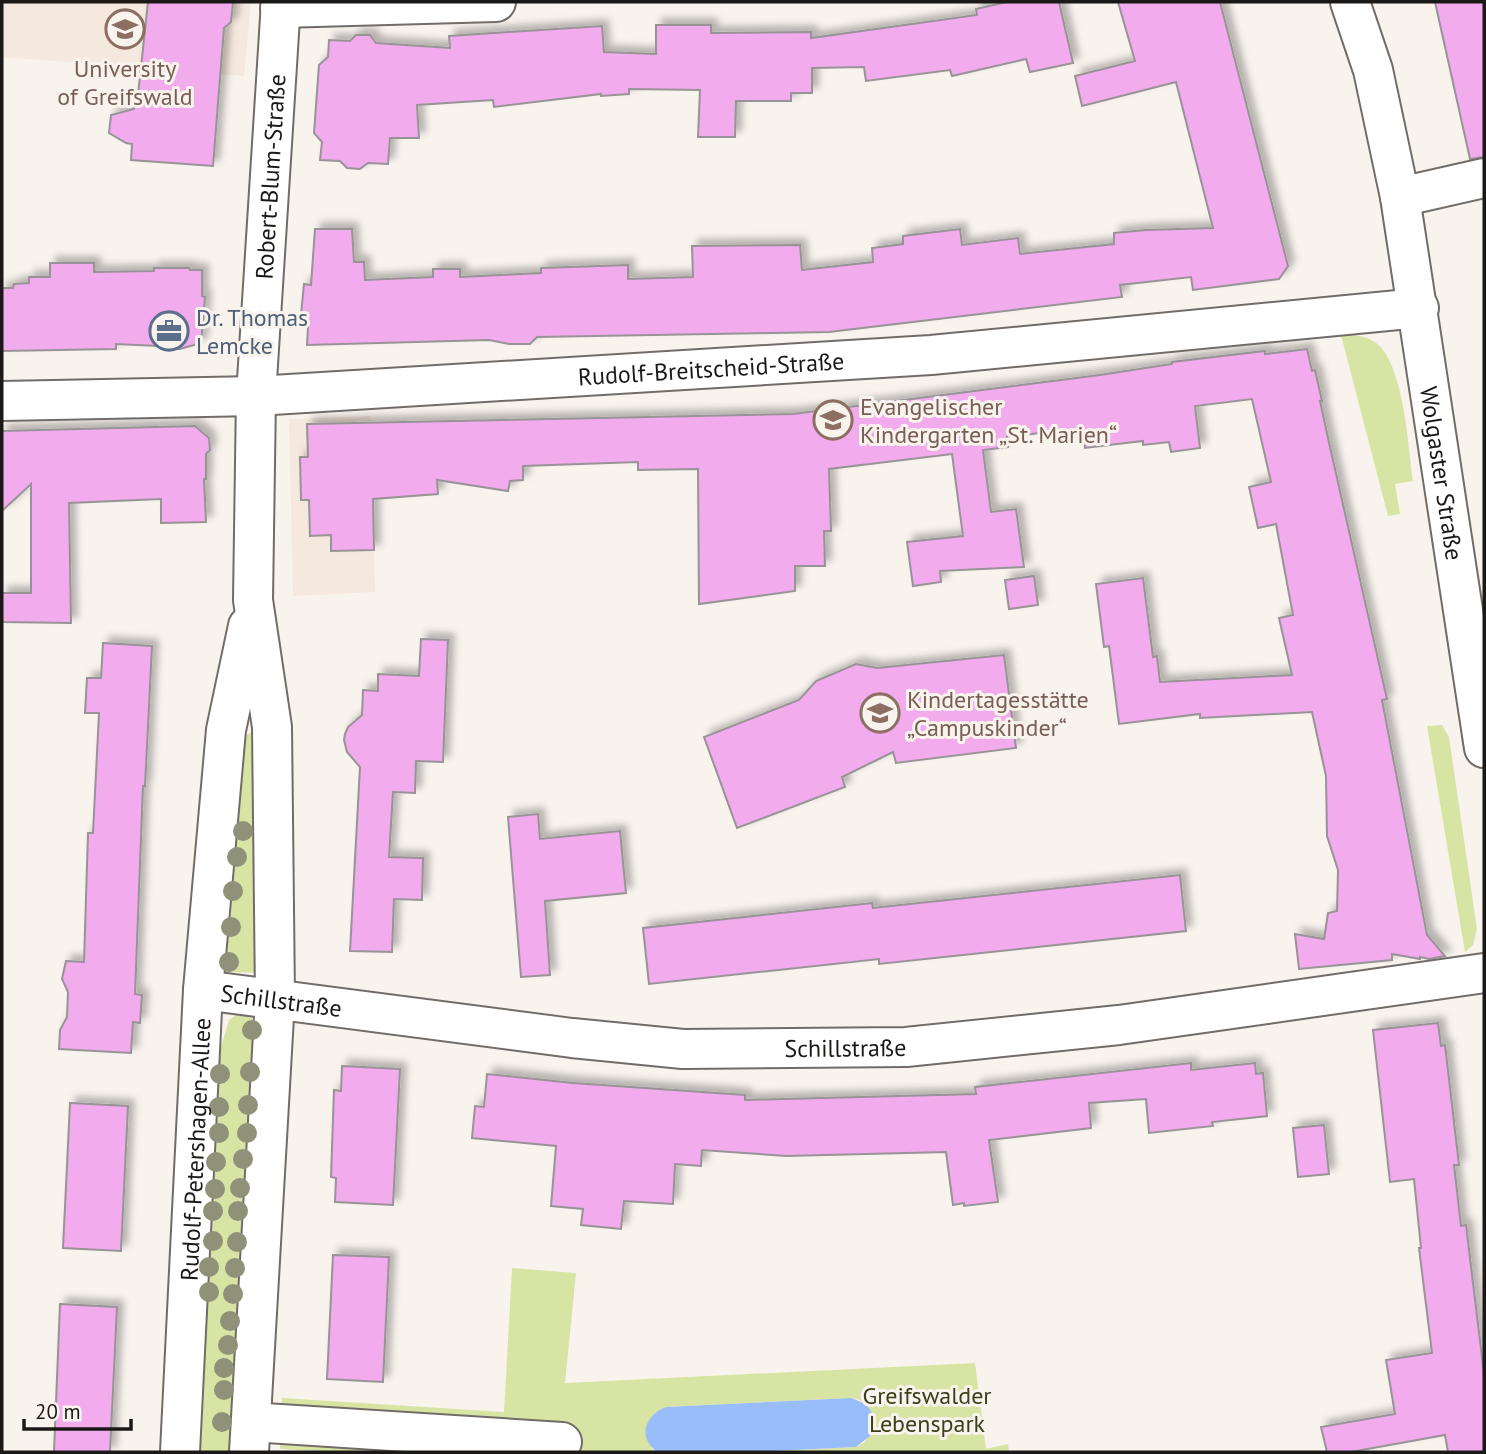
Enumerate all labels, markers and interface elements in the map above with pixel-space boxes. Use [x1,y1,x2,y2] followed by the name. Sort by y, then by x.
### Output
[104,8,146,50] school or university icon: University of Greifswald
[57,53,193,112] place label: University of Greifswald
[248,73,292,280] street label: Robert-Blum-Straße
[196,302,308,361] place label: Dr. Thomas Lemcke
[148,310,190,352] office icon: Dr. Thomas Lemcke
[577,345,845,392] street label: Rudolf-Breitscheid-Straße
[1414,384,1471,562] street label: Wolgaster Straße
[860,391,1117,450] place label: Evangelischer Kindergarten „St. Marien“
[812,399,854,441] school or university icon: Evangelischer Kindergarten „St. Marien“
[907,684,1089,743] place label: Kindertagesstätte „Campuskinder“
[859,692,901,734] school or university icon: Kindertagesstätte „Campuskinder“
[219,977,344,1023] street label: Schillstraße
[173,1017,217,1282] street label: Rudolf-Petershagen-Allee
[784,1031,906,1064] street label: Schillstraße
[862,1380,992,1439] park label: Greifswalder Lebenspark
[24,1388,131,1432] scale bar
[35,1398,81,1425] text: 20 m

